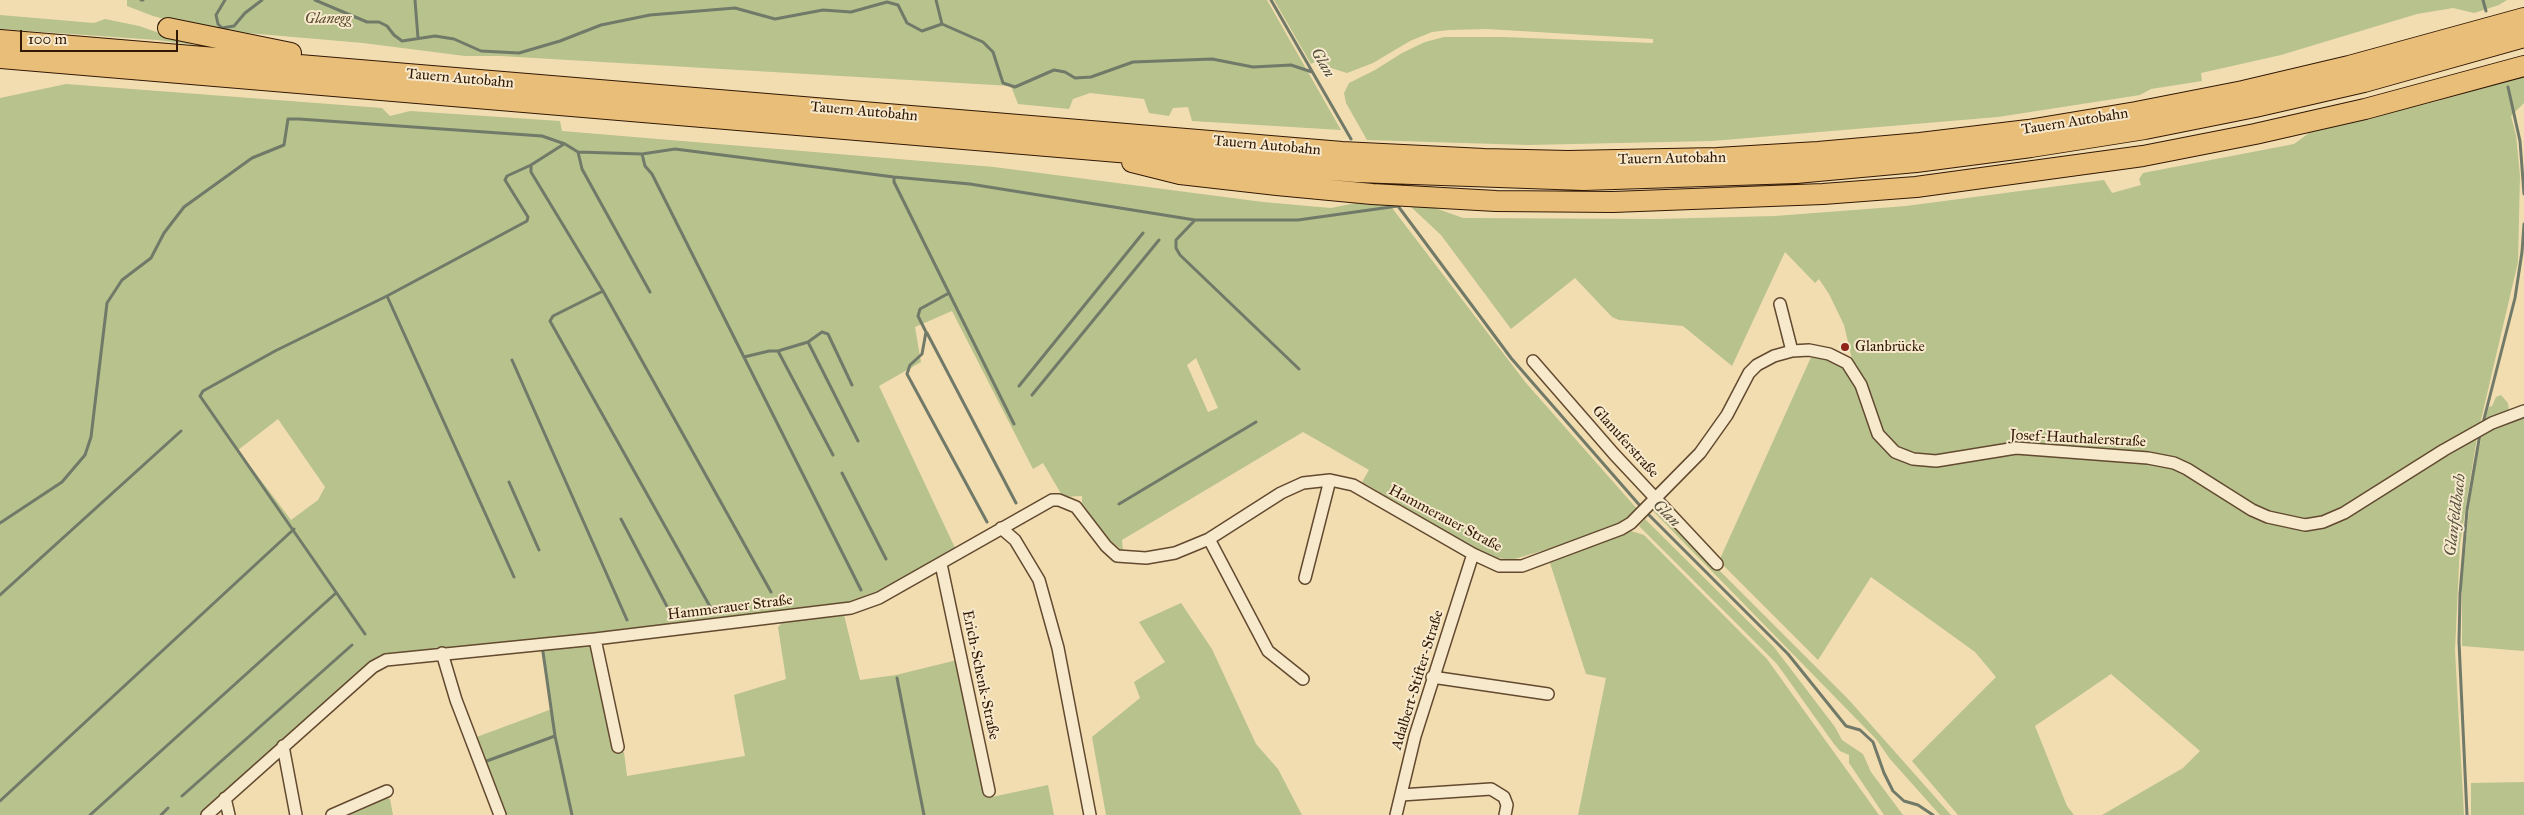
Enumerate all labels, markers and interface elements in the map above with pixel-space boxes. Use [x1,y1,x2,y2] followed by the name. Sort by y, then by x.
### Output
[305,10,351,28] park label: Glanegg
[22,20,180,52] scale bar
[28,30,67,48] text: 100 m
[1306,45,1338,81] water label: Glan
[405,65,515,93] street label: Tauern Autobahn
[809,98,919,126] street label: Tauern Autobahn
[2020,105,2130,139] street label: Tauern Autobahn
[1212,132,1322,160] street label: Tauern Autobahn
[1618,149,1726,169] street label: Tauern Autobahn
[1855,338,1925,356] place label: Glanbrücke
[1839,341,1851,353] marker: Glanbrücke
[1588,402,1662,482] street label: Glanuferstraße
[2009,426,2147,452] street label: Josef-Hauthalerstraße
[2441,472,2471,558] water label: Glanfeldbach
[1385,482,1505,556] street label: Hammerauer Straße
[1648,496,1684,532] water label: Glan
[667,591,793,625] street label: Hammerauer Straße
[1388,608,1448,752] street label: Adalbert-Stifter-Straße
[957,609,1003,741] street label: Erich-Schenk-Straße

